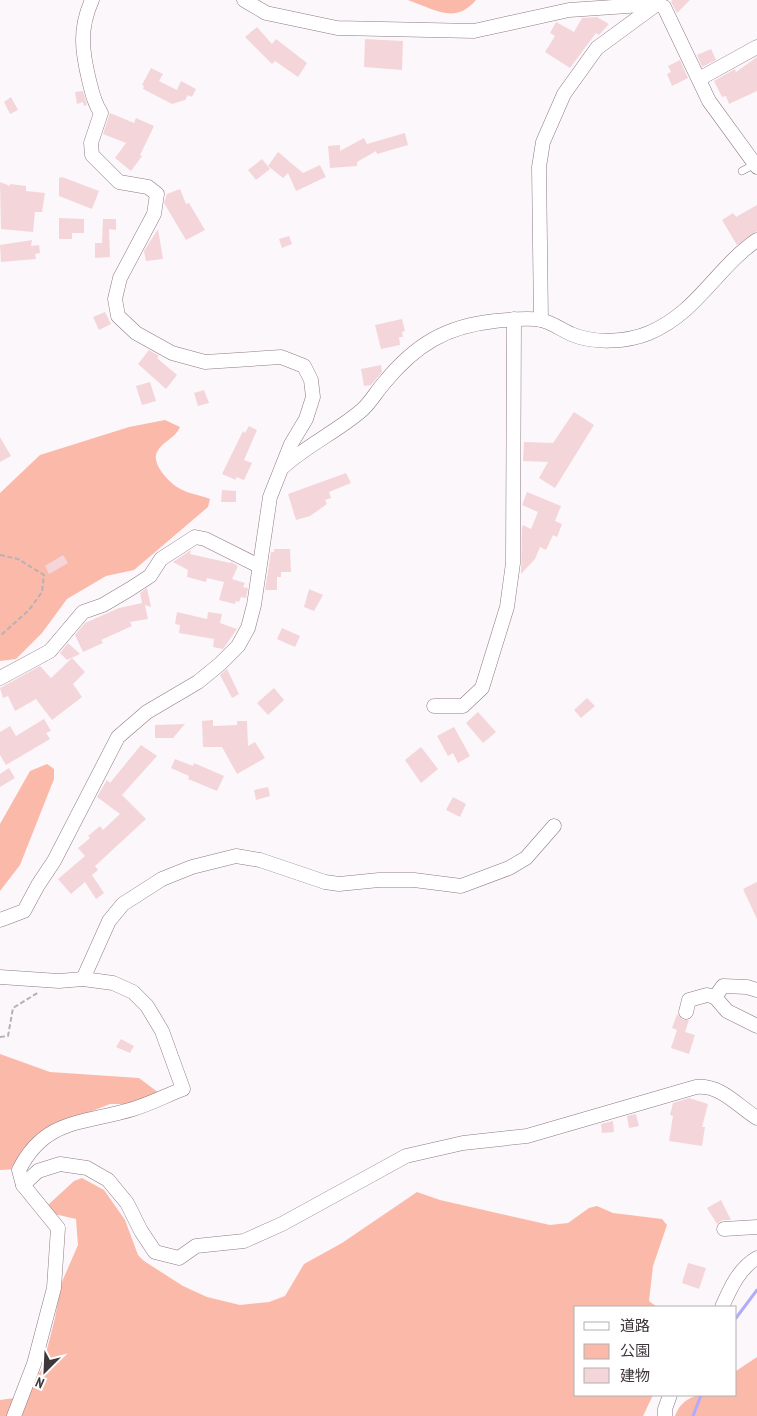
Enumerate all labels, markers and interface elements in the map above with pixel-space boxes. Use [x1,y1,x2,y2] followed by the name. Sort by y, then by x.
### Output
[574,1306,737,1396] legend
[620,1316,650,1335] text: 道路
[620,1341,650,1360] text: 公園
[20,1346,70,1396] north arrow
[620,1366,650,1385] text: 建物
[33,1373,47,1393] text: N

